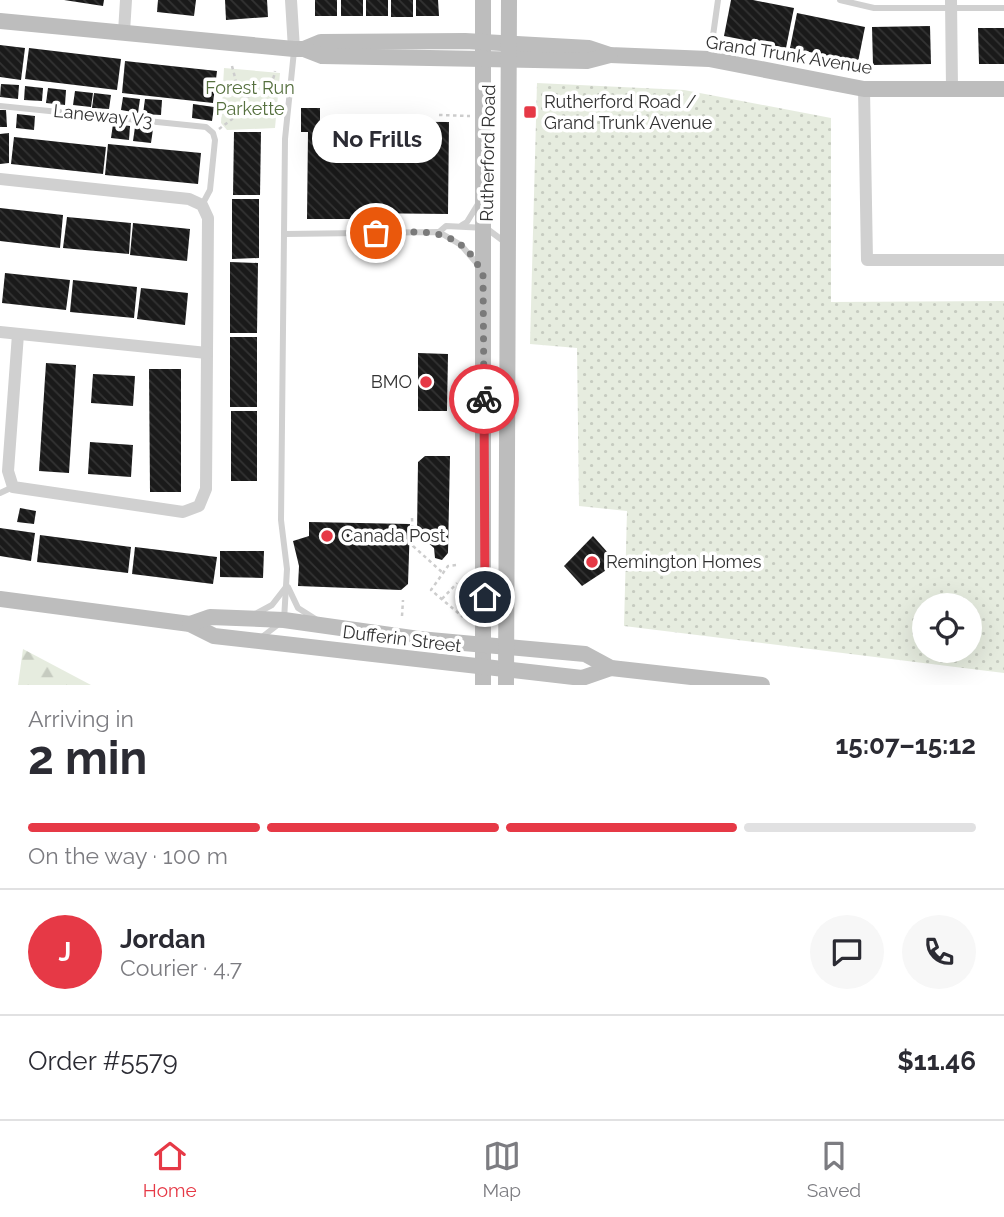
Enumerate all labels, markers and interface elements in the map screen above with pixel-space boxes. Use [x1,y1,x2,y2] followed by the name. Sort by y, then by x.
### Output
[704,31,874,78] street label: Grand Trunk Avenue
[205,77,295,119] park label: Forest Run Parkette
[476,84,499,222] street label: Rutherford Road
[544,91,713,133] place label: Rutherford Road / Grand Trunk Avenue
[52,100,154,131] street label: Laneway V3
[522,104,538,120] marker: Rutherford Road / Grand Trunk Avenue
[311,114,441,163] callout: No Frills
[332,125,422,152] text: No Frills
[346,203,406,263] pin
[357,214,395,252] icon: bag
[449,364,519,434] courier
[371,371,412,392] place label: BMO
[418,374,434,390] marker: BMO
[465,380,503,418] icon: bike
[341,525,446,546] place label: Canada Post
[319,528,335,544] marker: Canada Post
[606,551,762,572] place label: Remington Homes
[584,554,600,570] marker: Remington Homes
[455,567,515,627] pin
[466,578,504,616] icon: home
[912,593,982,663] map controls
[912,593,982,663] button: locate
[341,621,463,656] street label: Dufferin Street
[28,705,134,732] text: Arriving in
[835,730,976,760] text: 15:07–15:12
[28,731,147,785] text: 2 min
[28,842,228,869] text: On the way · 100 m
[810,915,884,989] button: chat
[902,915,976,989] button: phone
[120,924,206,954] text: Jordan
[59,937,71,967] text: J
[120,954,242,981] text: Courier · 4.7
[28,1046,178,1076] text: Order #5579
[897,1046,976,1076] text: $11.46
[143,1137,197,1201] tab: Home
[482,1137,521,1201] tab: Map
[807,1137,861,1201] tab: Saved

